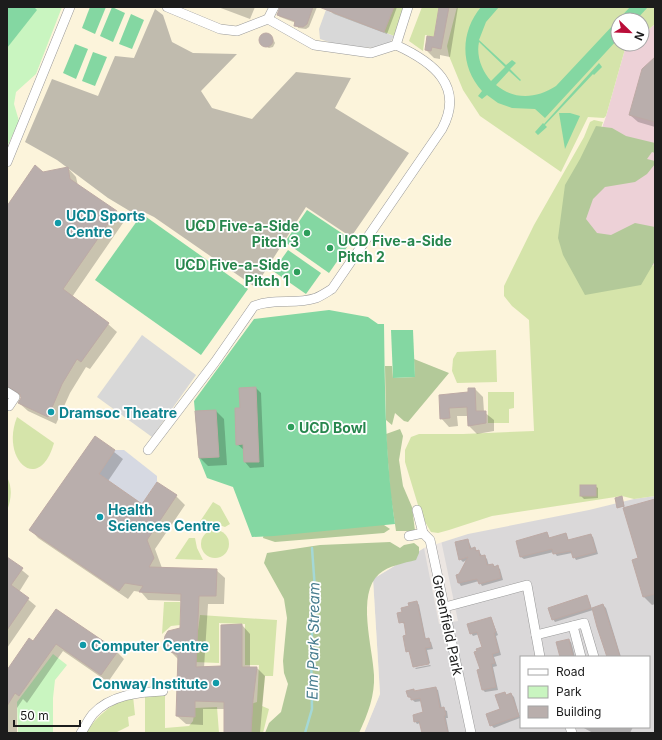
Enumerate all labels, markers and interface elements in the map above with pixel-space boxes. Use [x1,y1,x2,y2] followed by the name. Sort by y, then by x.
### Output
[610,12,650,52] north arrow
[631,29,647,43] text: N
[66,207,146,240] place label: UCD Sports Centre
[185,217,299,250] place label: UCD Five-a-Side Pitch 3
[53,218,63,228] marker: UCD Sports Centre
[302,228,312,238] marker: UCD Five-a-Side Pitch 3
[338,232,452,265] place label: UCD Five-a-Side Pitch 2
[325,243,335,253] marker: UCD Five-a-Side Pitch 2
[175,256,289,289] place label: UCD Five-a-Side Pitch 1
[292,267,302,277] marker: UCD Five-a-Side Pitch 1
[59,404,177,421] place label: Dramsoc Theatre
[46,407,56,417] marker: Dramsoc Theatre
[299,419,366,436] place label: UCD Bowl
[286,422,296,432] marker: UCD Bowl
[108,501,220,534] place label: Health Sciences Centre
[95,512,105,522] marker: Health Sciences Centre
[429,573,467,677] street label: Greenfield Park
[302,582,324,700] water label: Elm Park Stream
[91,637,209,654] place label: Computer Centre
[78,640,88,650] marker: Computer Centre
[520,656,650,728] legend
[556,664,585,679] text: Road
[92,675,208,692] place label: Conway Institute
[211,678,221,688] marker: Conway Institute
[556,684,582,699] text: Park
[14,702,80,728] scale bar
[556,704,601,719] text: Building
[20,708,49,723] text: 50 m

